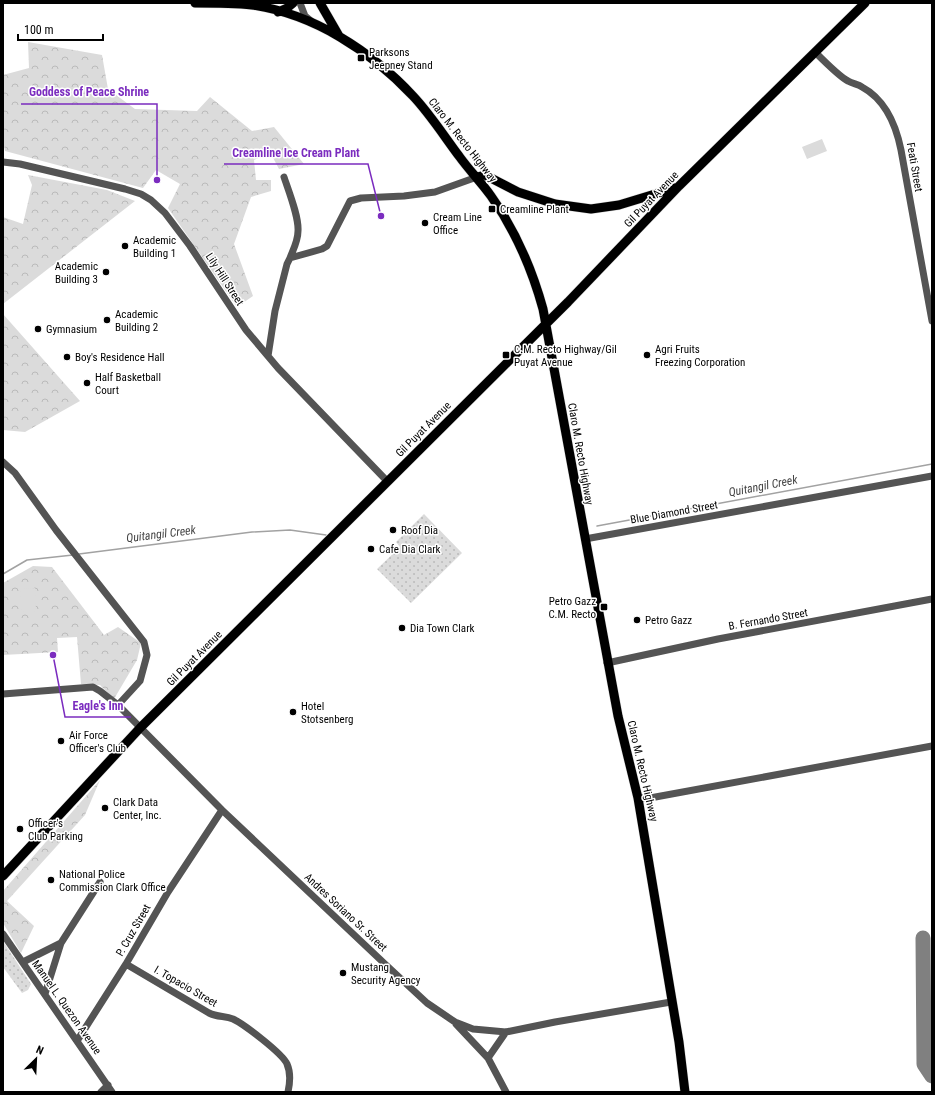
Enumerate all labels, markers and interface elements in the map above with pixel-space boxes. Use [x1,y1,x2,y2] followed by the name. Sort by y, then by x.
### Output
[18,16,103,42] scale bar
[24,23,54,37] text: 100 m
[369,46,433,72] place label: Parksons Jeepney Stand
[356,53,366,63] marker: Parksons Jeepney Stand
[21,80,157,104] callout: Goddess of Peace Shrine
[29,85,149,99] text: Goddess of Peace Shrine
[426,96,500,185] street label: Claro M. Recto Highway
[224,140,368,164] callout: Creamline Ice Cream Plant
[904,141,925,193] street label: Feati Street
[232,146,360,160] text: Creamline Ice Cream Plant
[621,169,681,230] street label: Gil Puyat Avenue
[500,203,569,216] place label: Creamline Plant
[487,204,497,214] marker: Creamline Plant
[433,211,482,237] place label: Cream Line Office
[420,218,430,228] marker: Cream Line Office
[133,234,176,260] place label: Academic Building 1
[120,241,130,251] marker: Academic Building 1
[203,251,246,308] street label: Lily Hill Street
[55,260,98,286] place label: Academic Building 3
[101,267,111,277] marker: Academic Building 3
[115,308,158,334] place label: Academic Building 2
[102,315,112,325] marker: Academic Building 2
[46,323,97,336] place label: Gymnasium
[33,324,43,334] marker: Gymnasium
[514,343,617,369] place label: C.M. Recto Highway/Gil Puyat Avenue
[655,343,745,369] place label: Agri Fruits Freezing Corporation
[501,350,511,360] marker: C.M. Recto Highway/Gil Puyat Avenue
[642,350,652,360] marker: Agri Fruits Freezing Corporation
[75,351,165,364] place label: Boy's Residence Hall
[62,352,72,362] marker: Boy's Residence Hall
[95,371,161,397] place label: Half Basketball Court
[82,378,92,388] marker: Half Basketball Court
[393,399,454,460] street label: Gil Puyat Avenue
[565,402,596,507] street label: Claro M. Recto Highway
[727,472,799,500] water label: Quitangil Creek
[629,498,719,527] street label: Blue Diamond Street
[125,523,197,545] water label: Quitangil Creek
[401,524,438,537] place label: Roof Dia
[388,525,398,535] marker: Roof Dia
[379,543,441,556] place label: Cafe Dia Clark
[366,544,376,554] marker: Cafe Dia Clark
[548,595,596,621] place label: Petro Gazz C.M. Recto
[599,602,609,612] marker: Petro Gazz C.M. Recto
[727,606,809,633] street label: B. Fernando Street
[645,614,692,627] place label: Petro Gazz
[632,615,642,625] marker: Petro Gazz
[410,622,474,635] place label: Dia Town Clark
[397,623,407,633] marker: Dia Town Clark
[164,628,225,689] street label: Gil Puyat Avenue
[65,693,131,717] callout: Eagle's Inn
[73,699,124,713] text: Eagle's Inn
[301,700,353,726] place label: Hotel Stotsenberg
[288,707,298,717] marker: Hotel Stotsenberg
[625,719,661,823] street label: Claro M. Recto Highway
[69,729,126,755] place label: Air Force Officer's Club
[56,736,66,746] marker: Air Force Officer's Club
[113,796,162,822] place label: Clark Data Center, Inc.
[100,803,110,813] marker: Clark Data Center, Inc.
[28,817,83,843] place label: Officer's Club Parking
[15,824,25,834] marker: Officer's Club Parking
[59,868,166,894] place label: National Police Commission Clark Office
[302,871,390,954] street label: Andres Soriano Sr. Street
[46,875,56,885] marker: National Police Commission Clark Office
[113,902,154,959] street label: P. Cruz Street
[29,958,104,1057] street label: Manuel L. Quezon Avenue
[351,961,421,987] place label: Mustang Security Agency
[152,963,220,1010] street label: I. Topacio Street
[338,968,348,978] marker: Mustang Security Agency
[16,1039,56,1079] north arrow
[34,1043,46,1058] text: N

